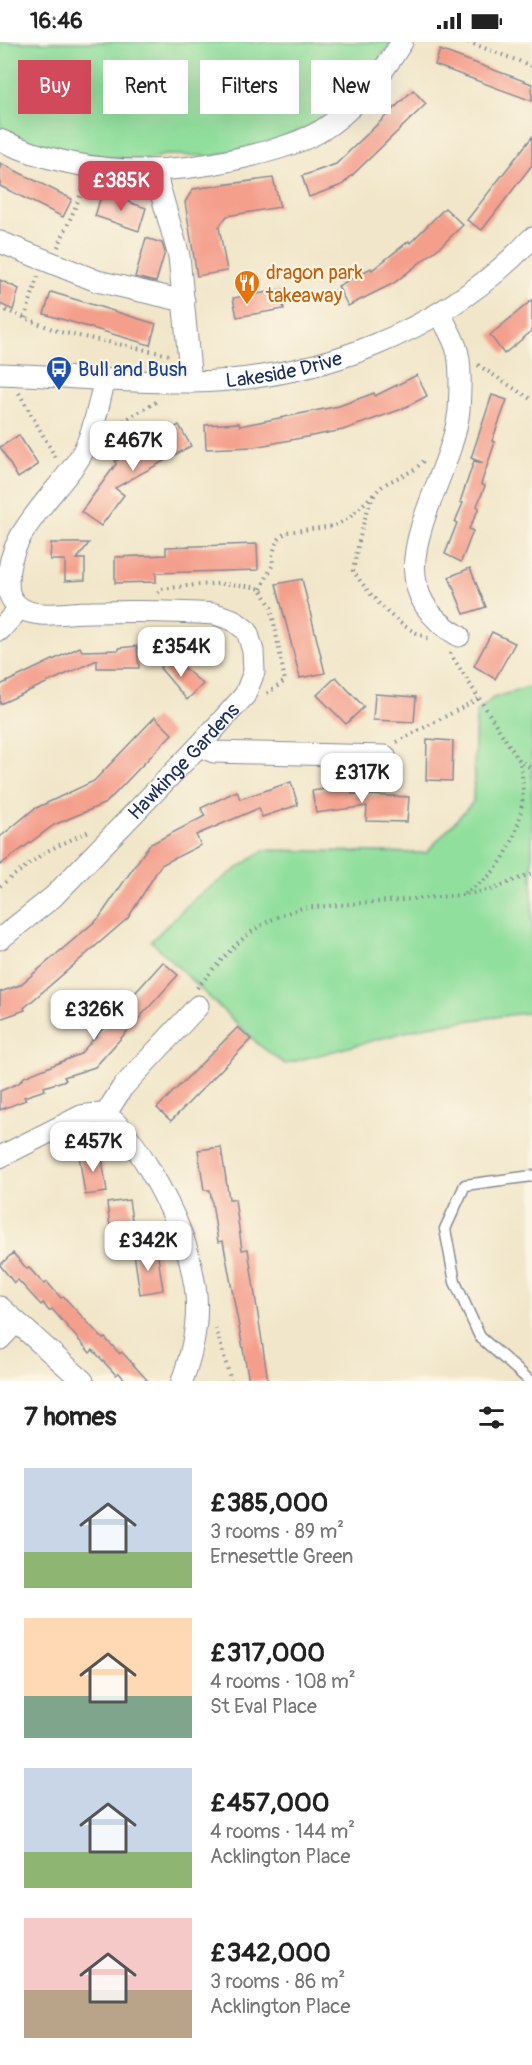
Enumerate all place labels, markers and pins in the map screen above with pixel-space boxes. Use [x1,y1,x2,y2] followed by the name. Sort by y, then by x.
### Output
[79,161,163,212] pin: £385K
[265,260,363,308] place label: dragon park takeaway
[232,268,262,306] restaurant icon: dragon park takeaway
[44,354,74,392] bus stop icon: Bull and Bush
[78,357,187,382] place label: Bull and Bush
[91,421,175,472] pin: £467K
[139,627,223,678] pin: £354K
[320,753,404,804] pin: £317K
[52,990,136,1041] pin: £326K
[51,1122,135,1173] pin: £457K
[106,1221,190,1272] pin: £342K

